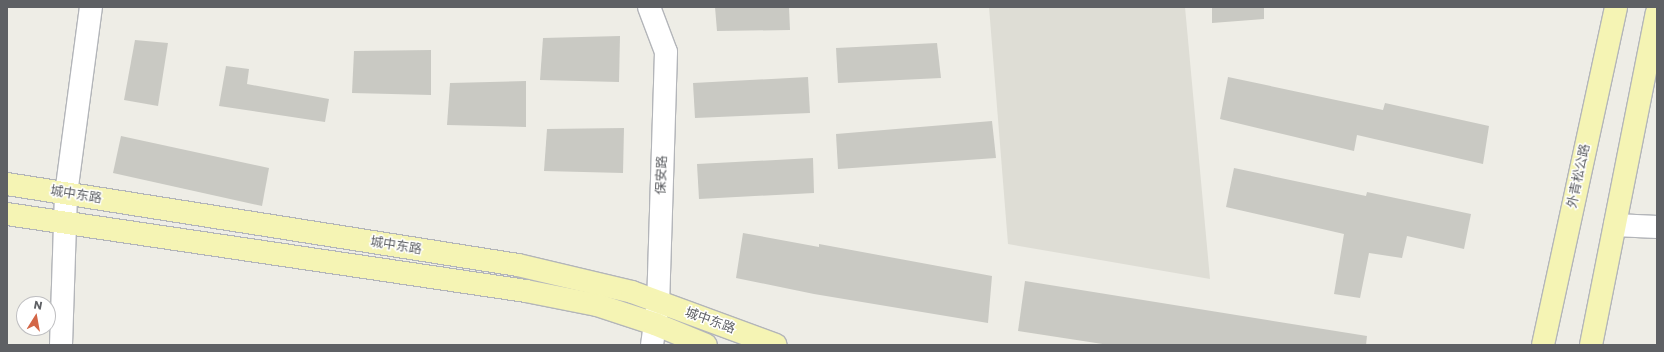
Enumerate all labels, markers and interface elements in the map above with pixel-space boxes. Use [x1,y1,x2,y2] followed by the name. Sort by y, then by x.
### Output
[1565,143,1593,209] street label: 外青松公路
[654,155,670,195] street label: 保安路
[49,183,103,207] street label: 城中东路
[369,234,423,258] street label: 城中东路
[16,296,56,336] north arrow
[33,297,44,314] text: N
[683,305,737,337] street label: 城中东路

